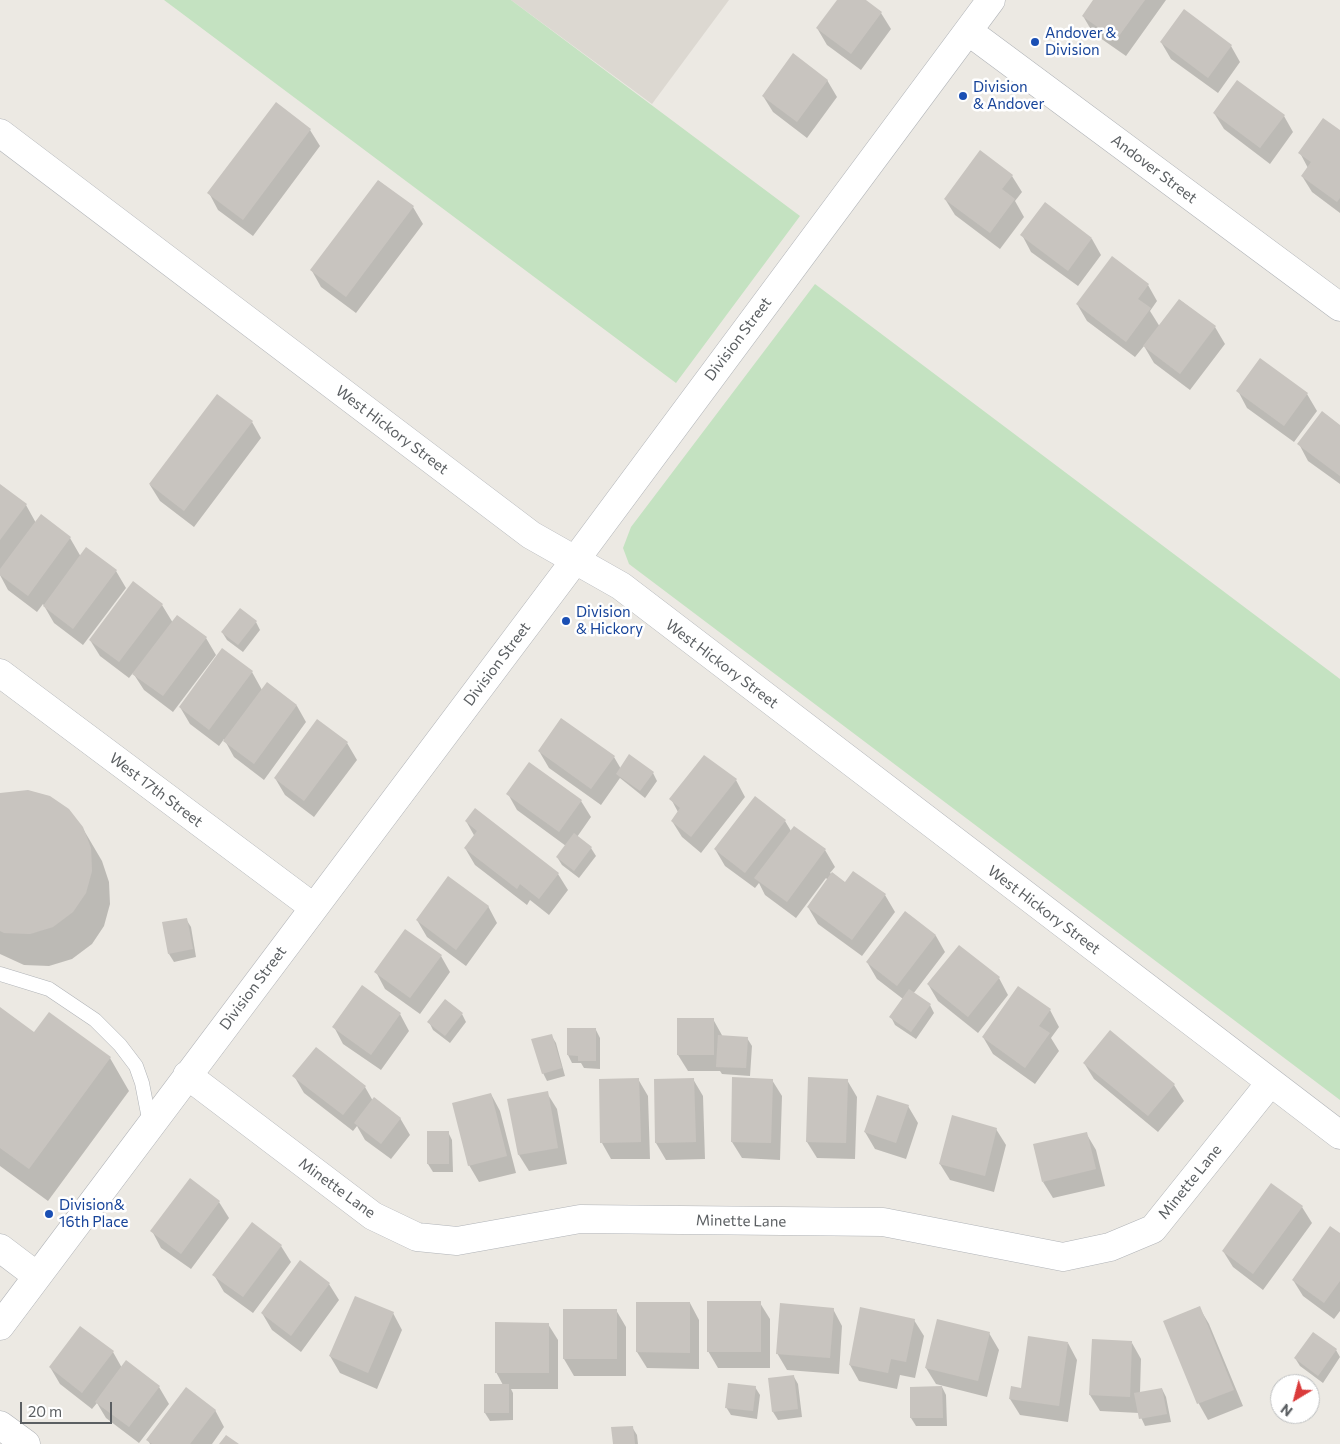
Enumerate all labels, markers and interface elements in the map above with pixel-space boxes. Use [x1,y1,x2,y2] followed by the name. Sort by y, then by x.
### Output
[1045,24,1117,59] place label: Andover & Division
[1029,36,1041,48] marker: Andover & Division
[973,78,1045,113] place label: Division & Andover
[957,90,969,102] marker: Division & Andover
[1107,131,1201,207] street label: Andover Street
[701,294,775,384] street label: Division Street
[332,382,452,478] street label: West Hickory Street
[576,603,643,638] place label: Division & Hickory
[560,615,572,627] marker: Division & Hickory
[662,616,782,712] street label: West Hickory Street
[460,619,534,709] street label: Division Street
[106,749,206,831] street label: West 17th Street
[984,862,1104,958] street label: West Hickory Street
[216,943,290,1033] street label: Division Street
[1155,1141,1225,1223] street label: Minette Lane
[295,1154,379,1222] street label: Minette Lane
[59,1196,129,1231] place label: Division& 16th Place
[43,1208,55,1220] marker: Division& 16th Place
[696,1211,786,1231] street label: Minette Lane
[1270,1374,1320,1424] north arrow
[22,1392,115,1424] scale bar
[1277,1401,1296,1421] text: N
[28,1402,62,1420] text: 20 m

